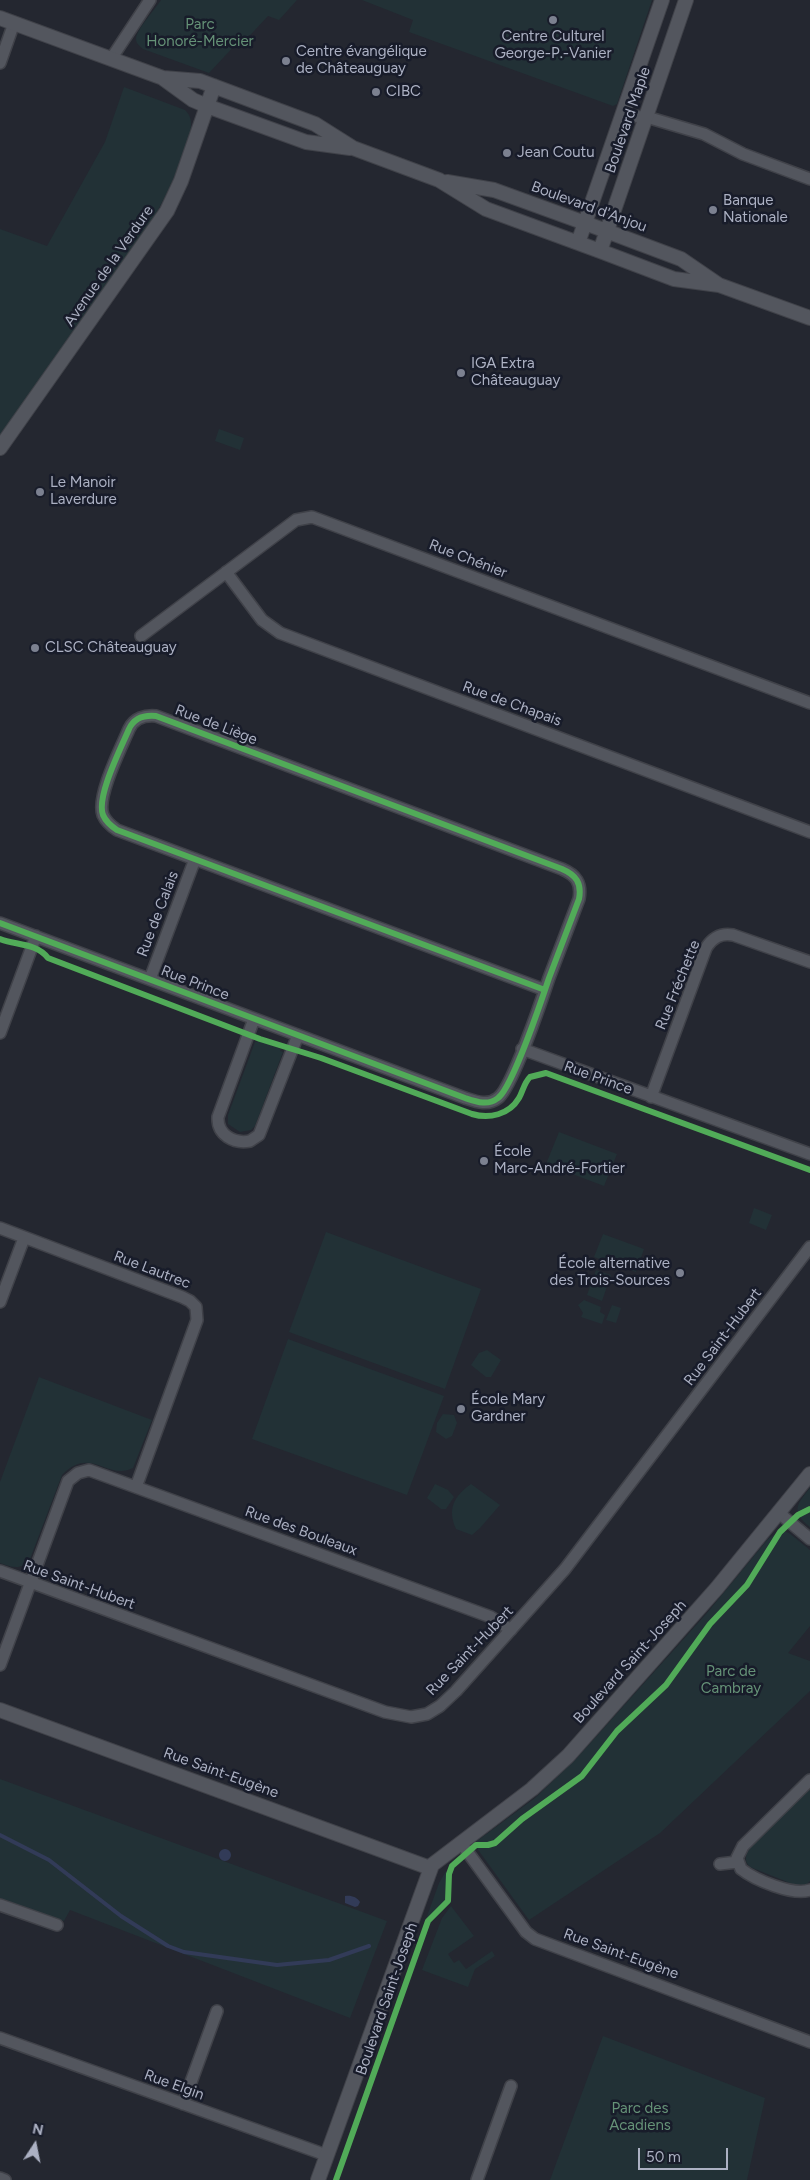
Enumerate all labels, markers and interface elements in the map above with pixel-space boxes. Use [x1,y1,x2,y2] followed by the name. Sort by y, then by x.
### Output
[547,14,559,26] marker: Centre Culturel George-P.-Vanier
[146,16,254,51] park label: Parc Honoré-Mercier
[494,28,612,63] place label: Centre Culturel George-P.-Vanier
[296,43,427,78] place label: Centre évangélique de Châteauguay
[280,55,292,67] marker: Centre évangélique de Châteauguay
[601,65,655,175] street label: Boulevard Maple
[386,83,421,101] place label: CIBC
[370,86,382,98] marker: CIBC
[517,144,595,162] place label: Jean Coutu
[501,147,513,159] marker: Jean Coutu
[529,178,649,236] street label: Boulevard d'Anjou
[723,192,788,227] place label: Banque Nationale
[61,202,157,330] street label: Avenue de la Verdure
[707,204,719,216] marker: Banque Nationale
[471,355,560,390] place label: IGA Extra Châteauguay
[455,367,467,379] marker: IGA Extra Châteauguay
[50,474,117,509] place label: Le Manoir Laverdure
[34,486,46,498] marker: Le Manoir Laverdure
[426,536,510,582] street label: Rue Chénier
[45,639,177,657] place label: CLSC Châteauguay
[29,642,41,654] marker: CLSC Châteauguay
[460,678,564,730] street label: Rue de Chapais
[172,701,260,749] street label: Rue de Liège
[133,869,183,959] street label: Rue de Calais
[652,938,704,1032] street label: Rue Fréchette
[158,962,232,1004] street label: Rue Prince
[561,1057,635,1099] street label: Rue Prince
[494,1143,625,1178] place label: École Marc-André-Fortier
[478,1155,490,1167] marker: École Marc-André-Fortier
[111,1247,193,1293] street label: Rue Lautrec
[550,1255,670,1290] place label: École alternative des Trois-Sources
[674,1267,686,1279] marker: École alternative des Trois-Sources
[680,1285,766,1389] street label: Rue Saint-Hubert
[471,1391,545,1426] place label: École Mary Gardner
[455,1403,467,1415] marker: École Mary Gardner
[242,1502,360,1560] street label: Rue des Bouleaux
[21,1556,137,1614] street label: Rue Saint-Hubert
[570,1597,690,1727] street label: Boulevard Saint-Joseph
[423,1602,517,1700] street label: Rue Saint-Hubert
[701,1663,761,1698] park label: Parc de Cambray
[161,1744,281,1802] street label: Rue Saint-Eugène
[352,1921,422,2077] street label: Boulevard Saint-Joseph
[561,1925,681,1983] street label: Rue Saint-Eugène
[142,2066,206,2104] street label: Rue Elgin
[609,2100,671,2135] park label: Parc des Acadiens
[10,2120,60,2170] north arrow
[31,2120,45,2139] text: N
[640,2138,730,2170] scale bar
[646,2148,681,2166] text: 50 m

